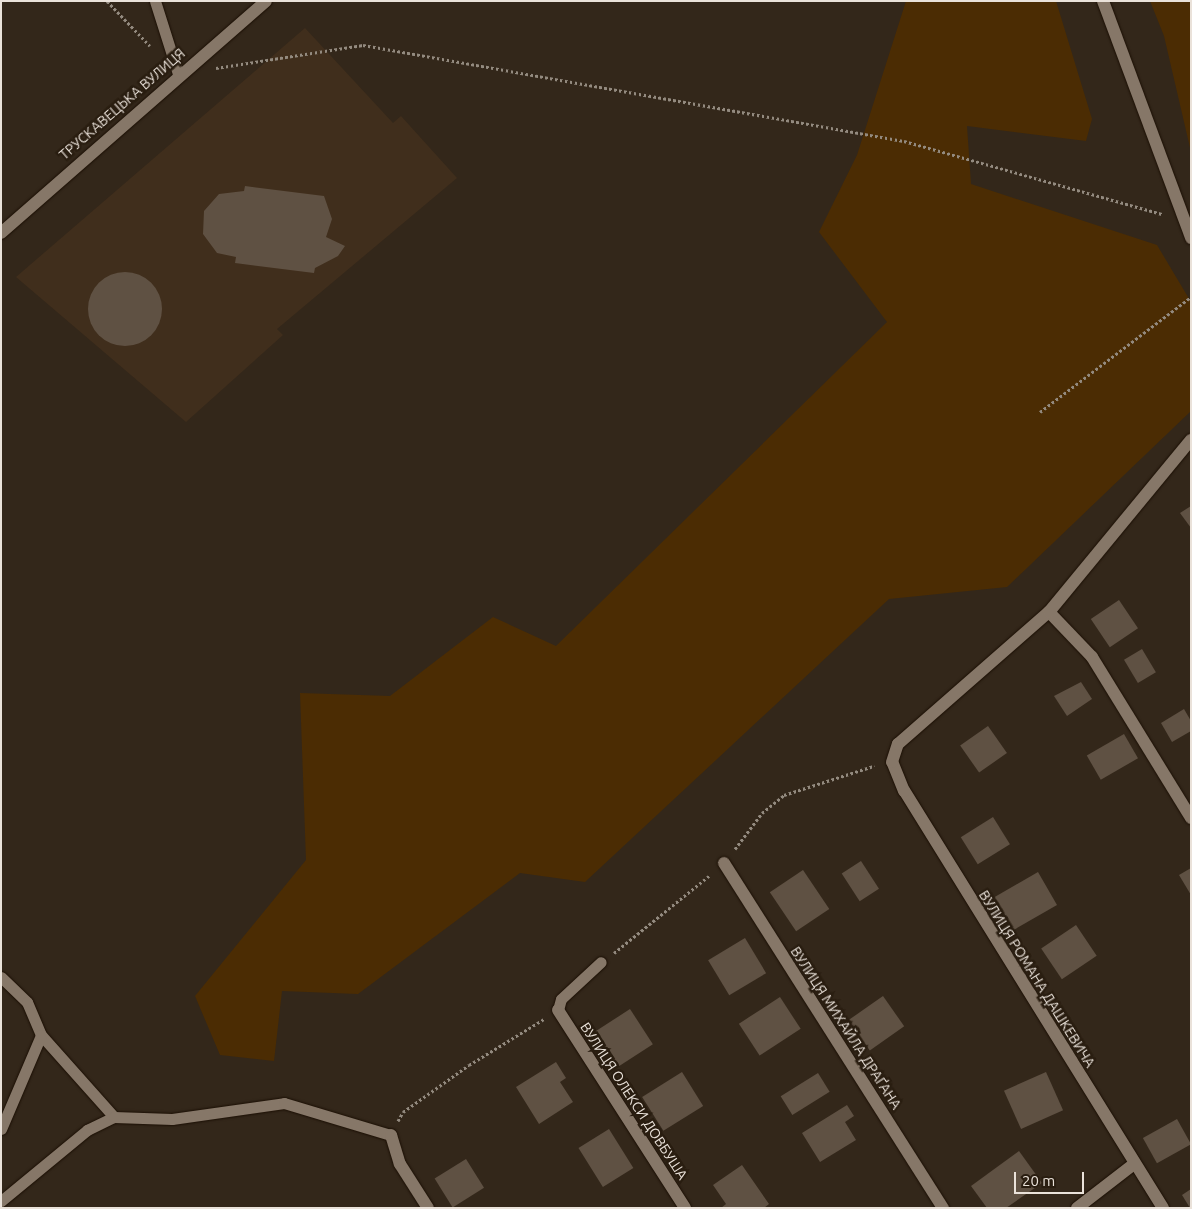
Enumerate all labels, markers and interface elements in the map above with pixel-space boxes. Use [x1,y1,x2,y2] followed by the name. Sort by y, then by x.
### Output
[56,45,188,163] street label: ТРУСКАВЕЦЬКА ВУЛИЦЯ
[975,887,1099,1071] street label: ВУЛИЦЯ РОМАНА ДАШКЕВИЧА
[787,944,905,1112] street label: ВУЛИЦЯ МИХАЙЛА ДРАҐАНА
[577,1019,691,1183] street label: ВУЛИЦЯ ОЛЕКСИ ДОВБУША
[1017,1162,1087,1194] scale bar
[1022,1172,1055,1189] text: 20 m

